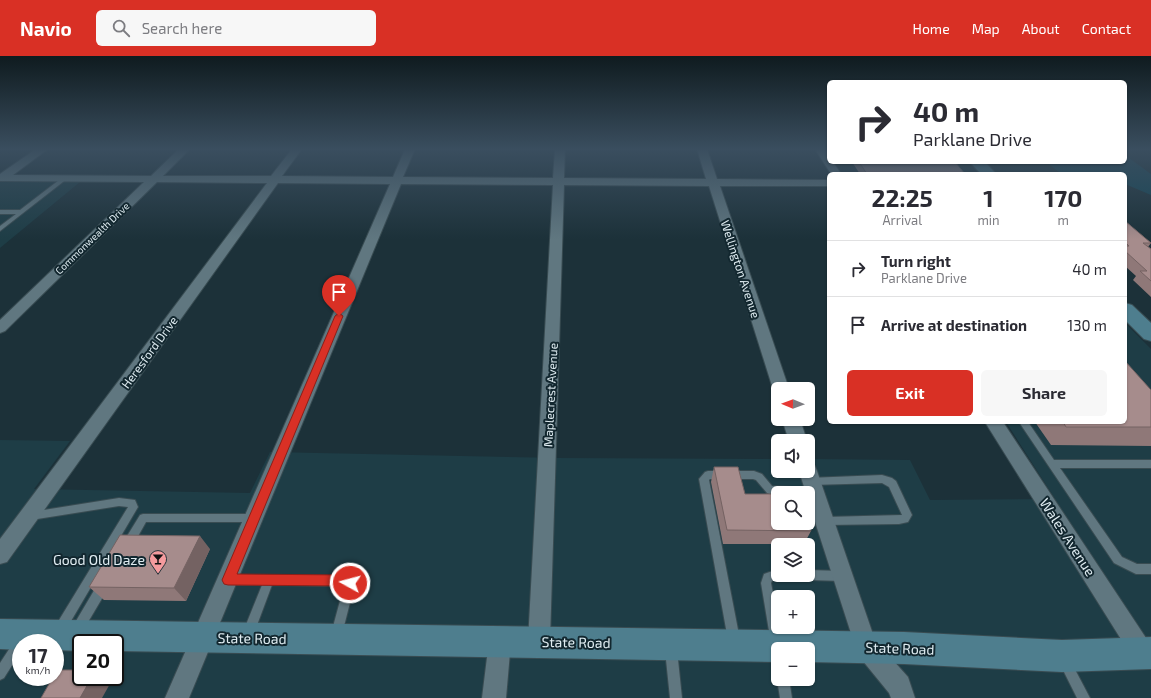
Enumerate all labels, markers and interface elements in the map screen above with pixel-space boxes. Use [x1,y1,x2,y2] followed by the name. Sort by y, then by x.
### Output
[96,10,376,46] search box
[20,17,72,40] text: Navio
[110,17,132,39] icon: search
[142,19,222,37] text: Search here
[913,20,950,37] text: Home
[972,20,1000,37] text: Map
[1022,20,1060,37] text: About
[1082,20,1131,37] text: Contact
[913,94,979,128] text: 40 m
[847,96,899,148] icon: right
[913,128,1032,150] text: Parklane Drive
[872,183,933,212] text: 22:25
[983,183,994,212] text: 1
[1044,183,1082,212] text: 170
[53,200,131,276] street label: Commonwealth Drive
[882,212,922,228] text: Arrival
[977,212,1000,228] text: min
[1058,212,1069,228] text: m
[719,218,763,320] street label: Wellington Avenue
[881,252,951,270] text: Turn right
[847,258,869,280] icon: right
[1072,260,1107,278] text: 40 m
[881,270,967,286] text: Parklane Drive
[322,275,356,316] pin
[328,281,350,303] icon: arrive
[118,313,180,391] street label: Heresford Drive
[847,314,869,336] icon: arrive
[881,316,1027,334] text: Arrive at destination
[1067,316,1107,334] text: 130 m
[540,343,560,447] street label: Maplecrest Avenue
[847,370,973,416] button: Exit
[981,370,1107,416] button: Share
[771,382,815,426] north arrow
[771,382,815,686] map controls
[771,434,815,478] button: sound
[771,486,815,530] button: search
[1037,495,1099,579] street label: Wales Avenue
[771,538,815,582] button: layers
[148,549,168,574] bar icon: Good Old Daze
[53,551,145,568] place label: Good Old Daze
[329,562,371,604] position arrow
[771,590,815,634] button: +
[217,629,287,647] street label: State Road
[541,633,611,651] street label: State Road
[72,634,124,686] speed limit sign: 20
[865,638,935,658] street label: State Road
[771,642,815,686] button: −
[28,643,48,667] text: 17
[26,664,50,676] text: km/h

